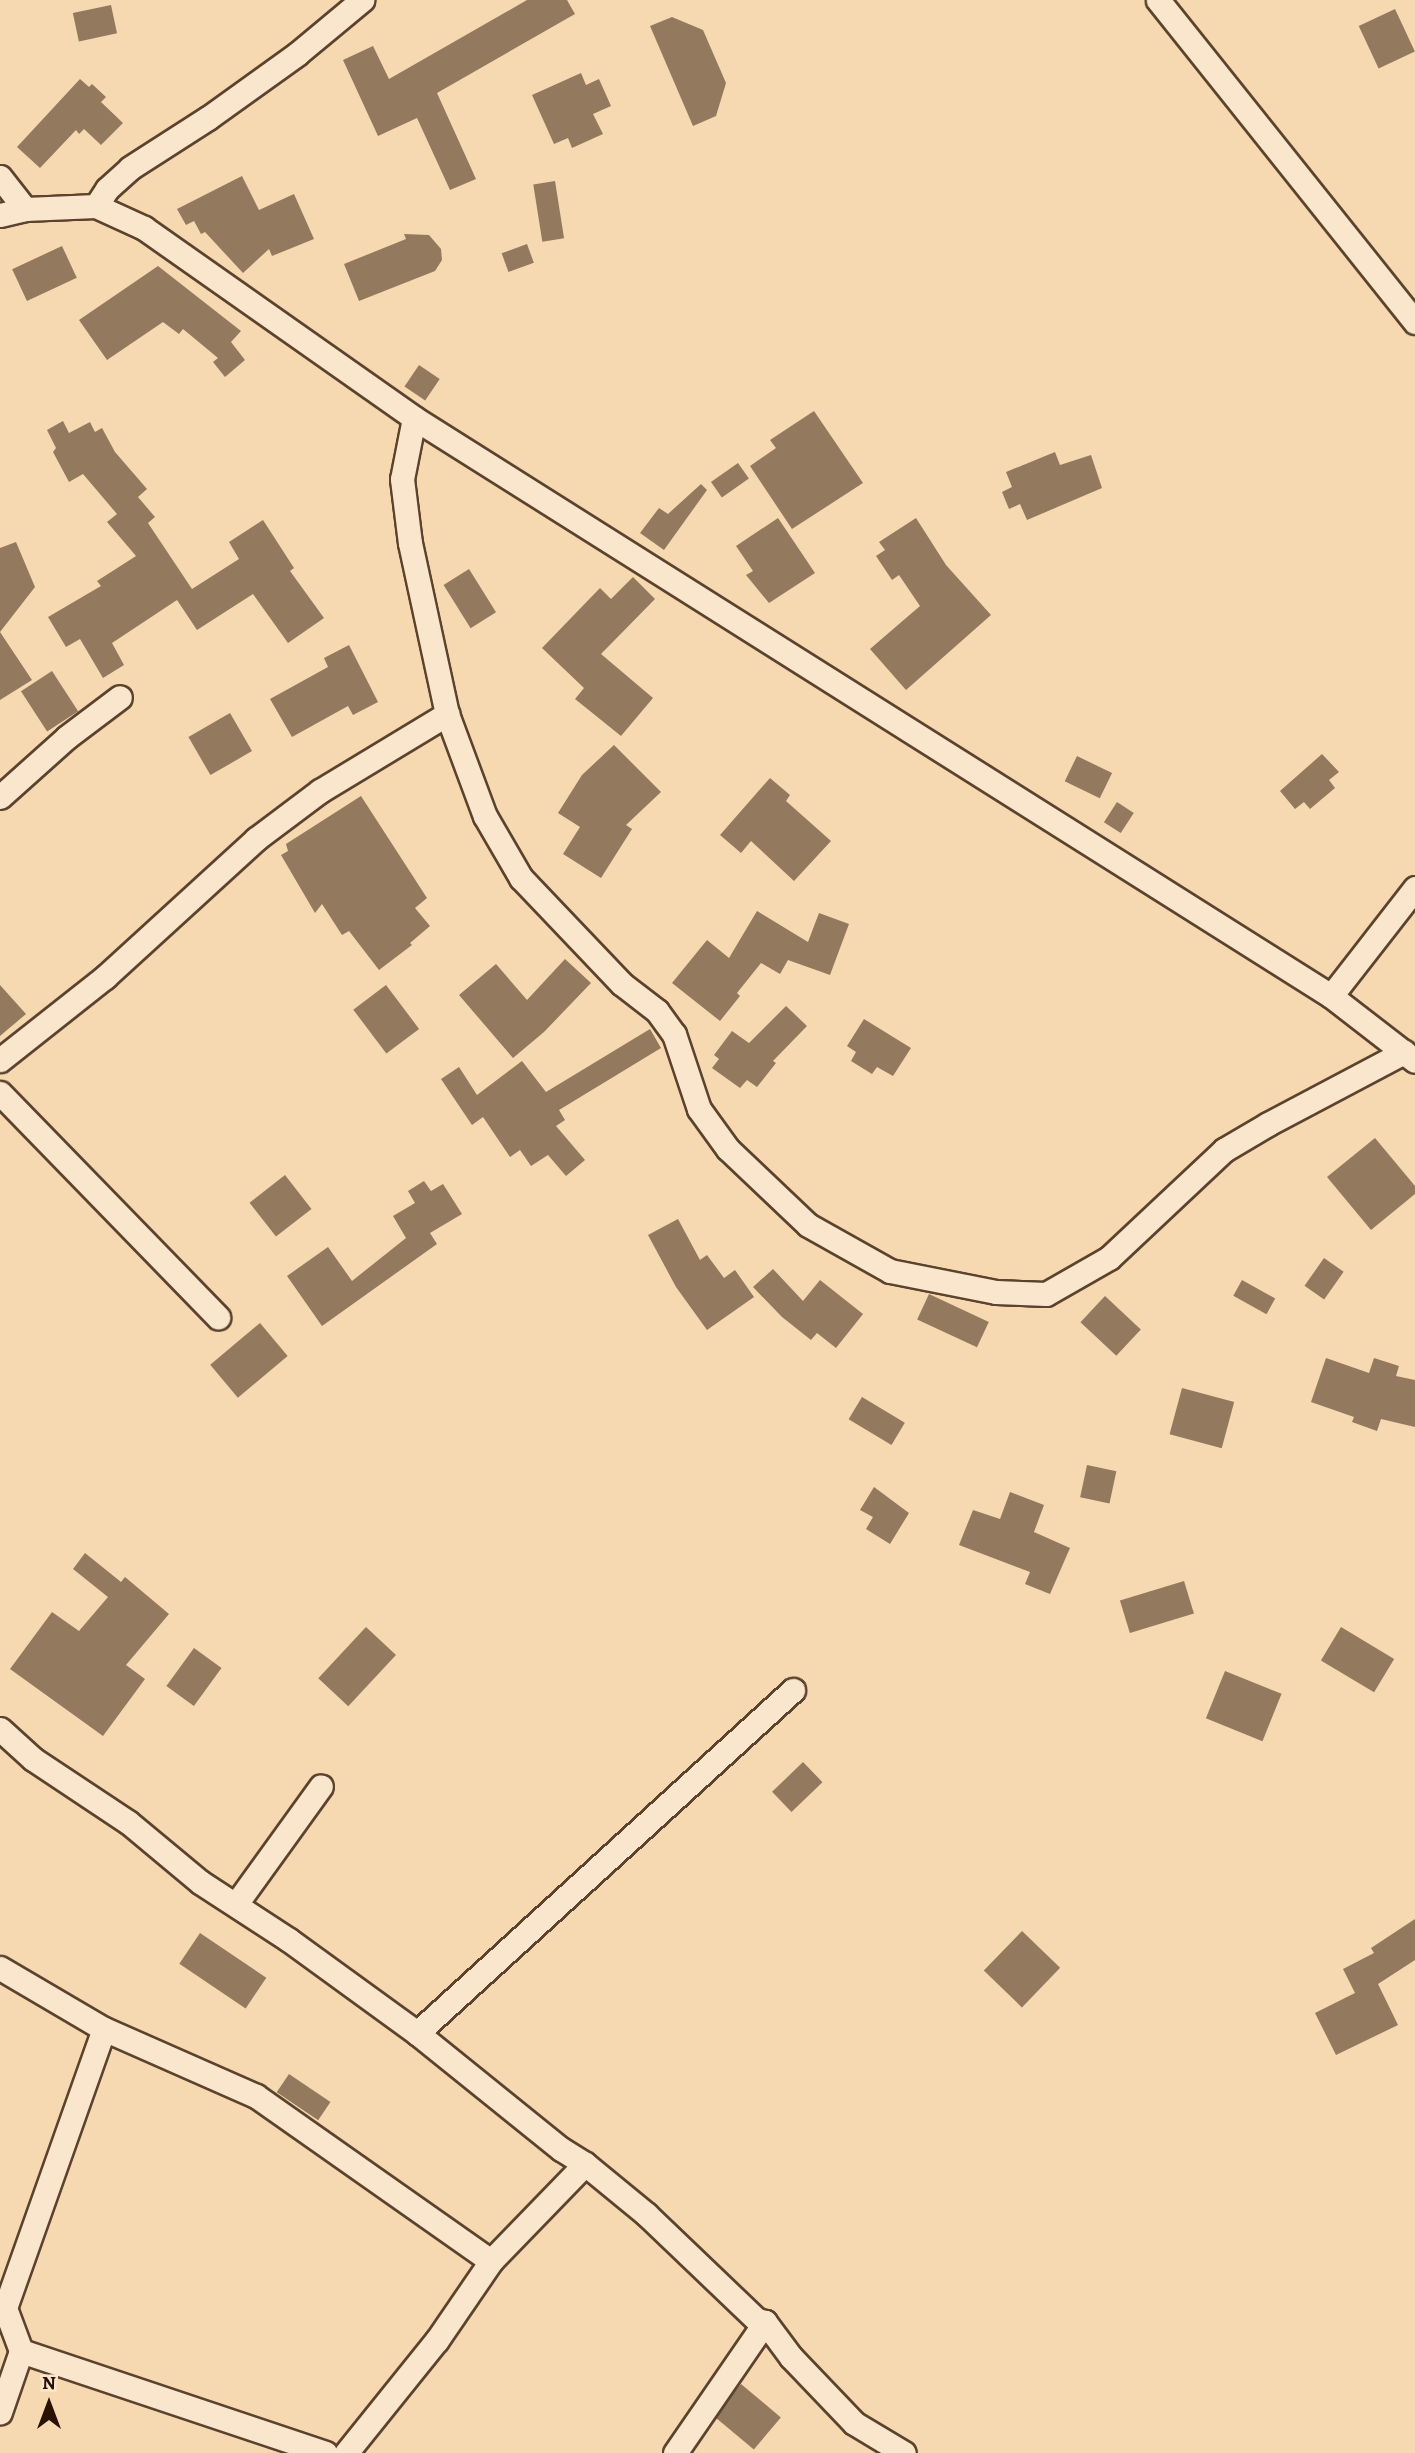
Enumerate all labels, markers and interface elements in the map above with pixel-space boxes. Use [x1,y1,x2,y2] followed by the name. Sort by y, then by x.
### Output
[14,2369,84,2439] north arrow
[42,2370,56,2396] text: N

